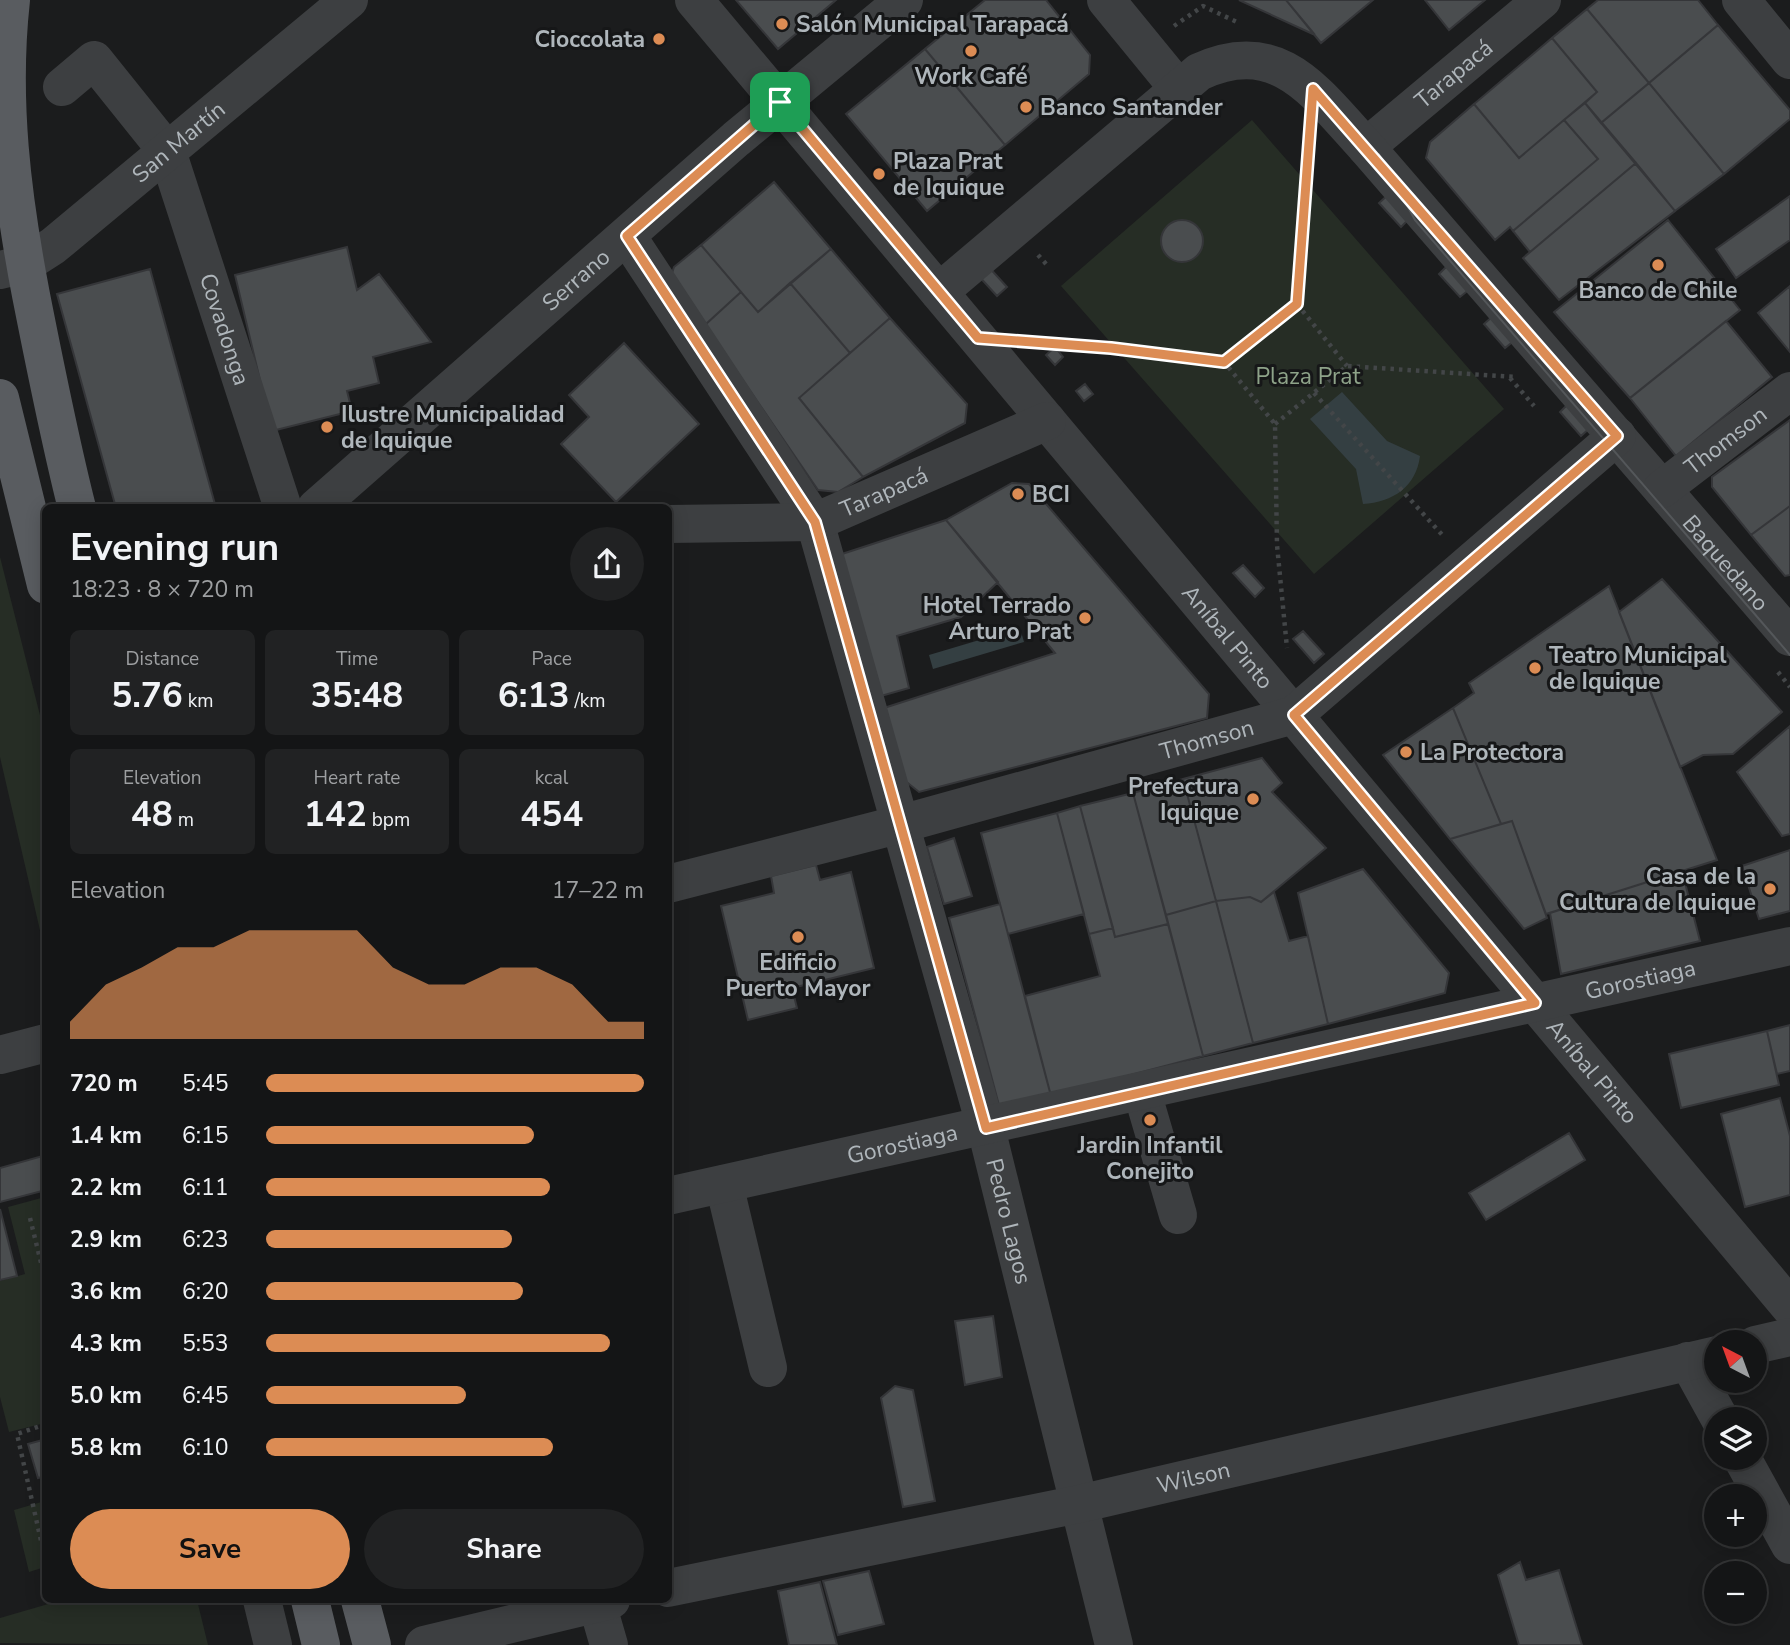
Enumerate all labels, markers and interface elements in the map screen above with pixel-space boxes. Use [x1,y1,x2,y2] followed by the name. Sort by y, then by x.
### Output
[796,9,1069,40] place label: Salón Municipal Tarapacá
[774,16,790,32] marker: Salón Municipal Tarapacá
[534,24,645,55] place label: Cioccolata
[651,31,667,47] marker: Cioccolata
[1408,32,1499,116] street label: Tarapacá
[963,43,979,59] marker: Work Café
[914,61,1028,92] place label: Work Café
[750,72,810,132] pin
[761,83,799,121] icon: arrive
[1040,92,1223,123] place label: Banco Santander
[125,94,232,190] street label: San Martín
[1018,99,1034,115] marker: Banco Santander
[893,146,1005,203] place label: Plaza Prat de Iquique
[871,166,887,182] marker: Plaza Prat de Iquique
[535,241,617,318] street label: Serrano
[1650,257,1666,273] marker: Banco de Chile
[192,269,258,389] street label: Covadonga
[1578,275,1738,306] place label: Banco de Chile
[1256,361,1361,392] park label: Plaza Prat
[341,399,565,456] place label: Ilustre Municipalidad de Iquique
[1678,399,1773,482] street label: Thomson
[319,419,335,435] marker: Ilustre Municipalidad de Iquique
[835,459,933,525] street label: Tarapacá
[1032,479,1070,510] place label: BCI
[1010,486,1026,502] marker: BCI
[1676,508,1776,618] street label: Baquedano
[70,522,279,573] text: Evening run
[570,527,644,601] button: share
[70,574,254,605] text: 18:23 · 8 × 720 m
[1175,578,1281,696] street label: Aníbal Pinto
[923,590,1071,647] place label: Hotel Terrado Arturo Prat
[1077,610,1093,626] marker: Hotel Terrado Arturo Prat
[1549,640,1727,697] place label: Teatro Municipal de Iquique
[125,646,199,672] text: Distance
[336,646,378,672] text: Time
[531,646,572,672] text: Pace
[1527,660,1543,676] marker: Teatro Municipal de Iquique
[111,672,183,719] text: 5.76
[311,672,403,719] text: 35:48
[498,672,570,719] text: 6:13
[183,688,214,714] text: km
[570,688,605,714] text: /km
[1156,711,1257,767] street label: Thomson
[1420,737,1564,768] place label: La Protectora
[1398,744,1414,760] marker: La Protectora
[123,765,202,791] text: Elevation
[314,765,400,791] text: Heart rate
[535,765,569,791] text: kcal
[1128,771,1239,828] place label: Prefectura Iquique
[131,791,173,838] text: 48
[304,791,367,838] text: 142
[520,791,583,838] text: 454
[1245,791,1261,807] marker: Prefectura Iquique
[173,807,194,833] text: m
[367,807,410,833] text: bpm
[1559,861,1756,918] place label: Casa de la Cultura de Iquique
[70,875,165,906] text: Elevation
[552,875,644,906] text: 17–22 m
[1762,881,1778,897] marker: Casa de la Cultura de Iquique
[790,929,806,945] marker: Edificio Puerto Mayor
[726,947,871,1004] place label: Edificio Puerto Mayor
[1582,952,1699,1007] street label: Gorostiaga
[1539,1012,1645,1130] street label: Aníbal Pinto
[70,1068,138,1099] text: 720 m
[182,1068,229,1099] text: 5:45
[1142,1112,1158,1128] marker: Jardin Infantil Conejito
[844,1116,961,1171] street label: Gorostiaga
[70,1120,142,1151] text: 1.4 km
[182,1120,229,1151] text: 6:15
[1076,1130,1223,1187] place label: Jardin Infantil Conejito
[979,1155,1040,1287] street label: Pedro Lagos
[70,1172,142,1203] text: 2.2 km
[182,1172,229,1203] text: 6:11
[70,1224,142,1255] text: 2.9 km
[182,1224,229,1255] text: 6:23
[70,1276,142,1307] text: 3.6 km
[182,1276,229,1307] text: 6:20
[70,1328,142,1359] text: 4.3 km
[182,1328,229,1359] text: 5:53
[1704,1330,1768,1393] north arrow
[1704,1330,1767,1624] map controls
[70,1380,142,1411] text: 5.0 km
[182,1380,229,1411] text: 6:45
[1704,1407,1767,1470] button: layers
[70,1432,142,1463] text: 5.8 km
[182,1432,229,1463] text: 6:10
[1154,1454,1233,1501] street label: Wilson
[1704,1484,1767,1547] button: +
[70,1509,350,1589] button: Save
[364,1509,644,1589] button: Share
[1704,1561,1767,1624] button: −

